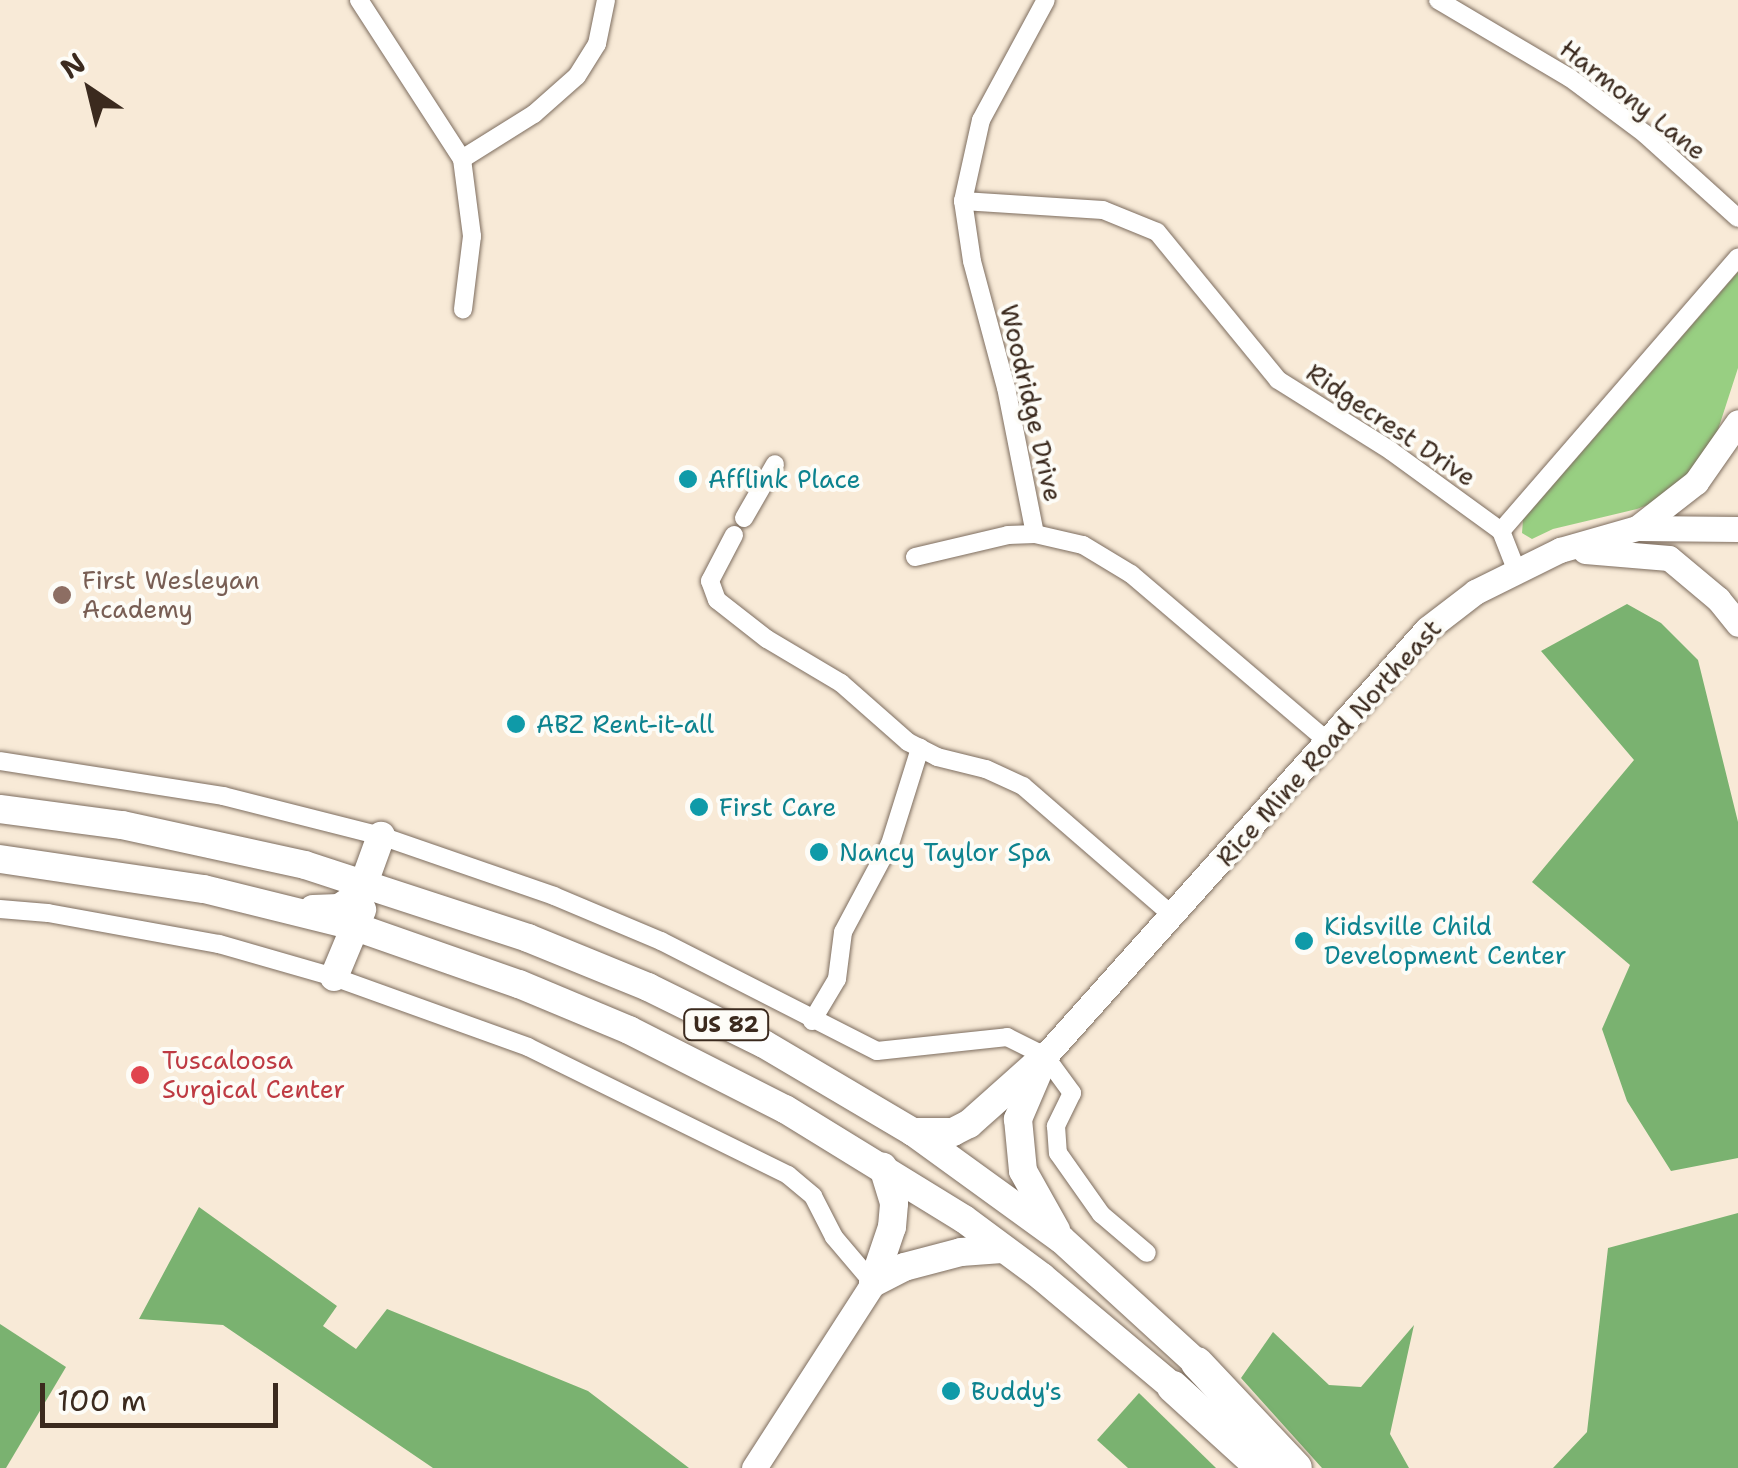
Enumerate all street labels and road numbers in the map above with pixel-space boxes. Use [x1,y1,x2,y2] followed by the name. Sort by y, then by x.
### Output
[1554,34,1712,166] street label: Harmony Lane
[994,302,1068,504] street label: Woodridge Drive
[1301,357,1481,493] street label: Ridgecrest Drive
[1210,614,1448,872] street label: Rice Mine Road Northeast
[681,1008,771,1042] road number: US 82

